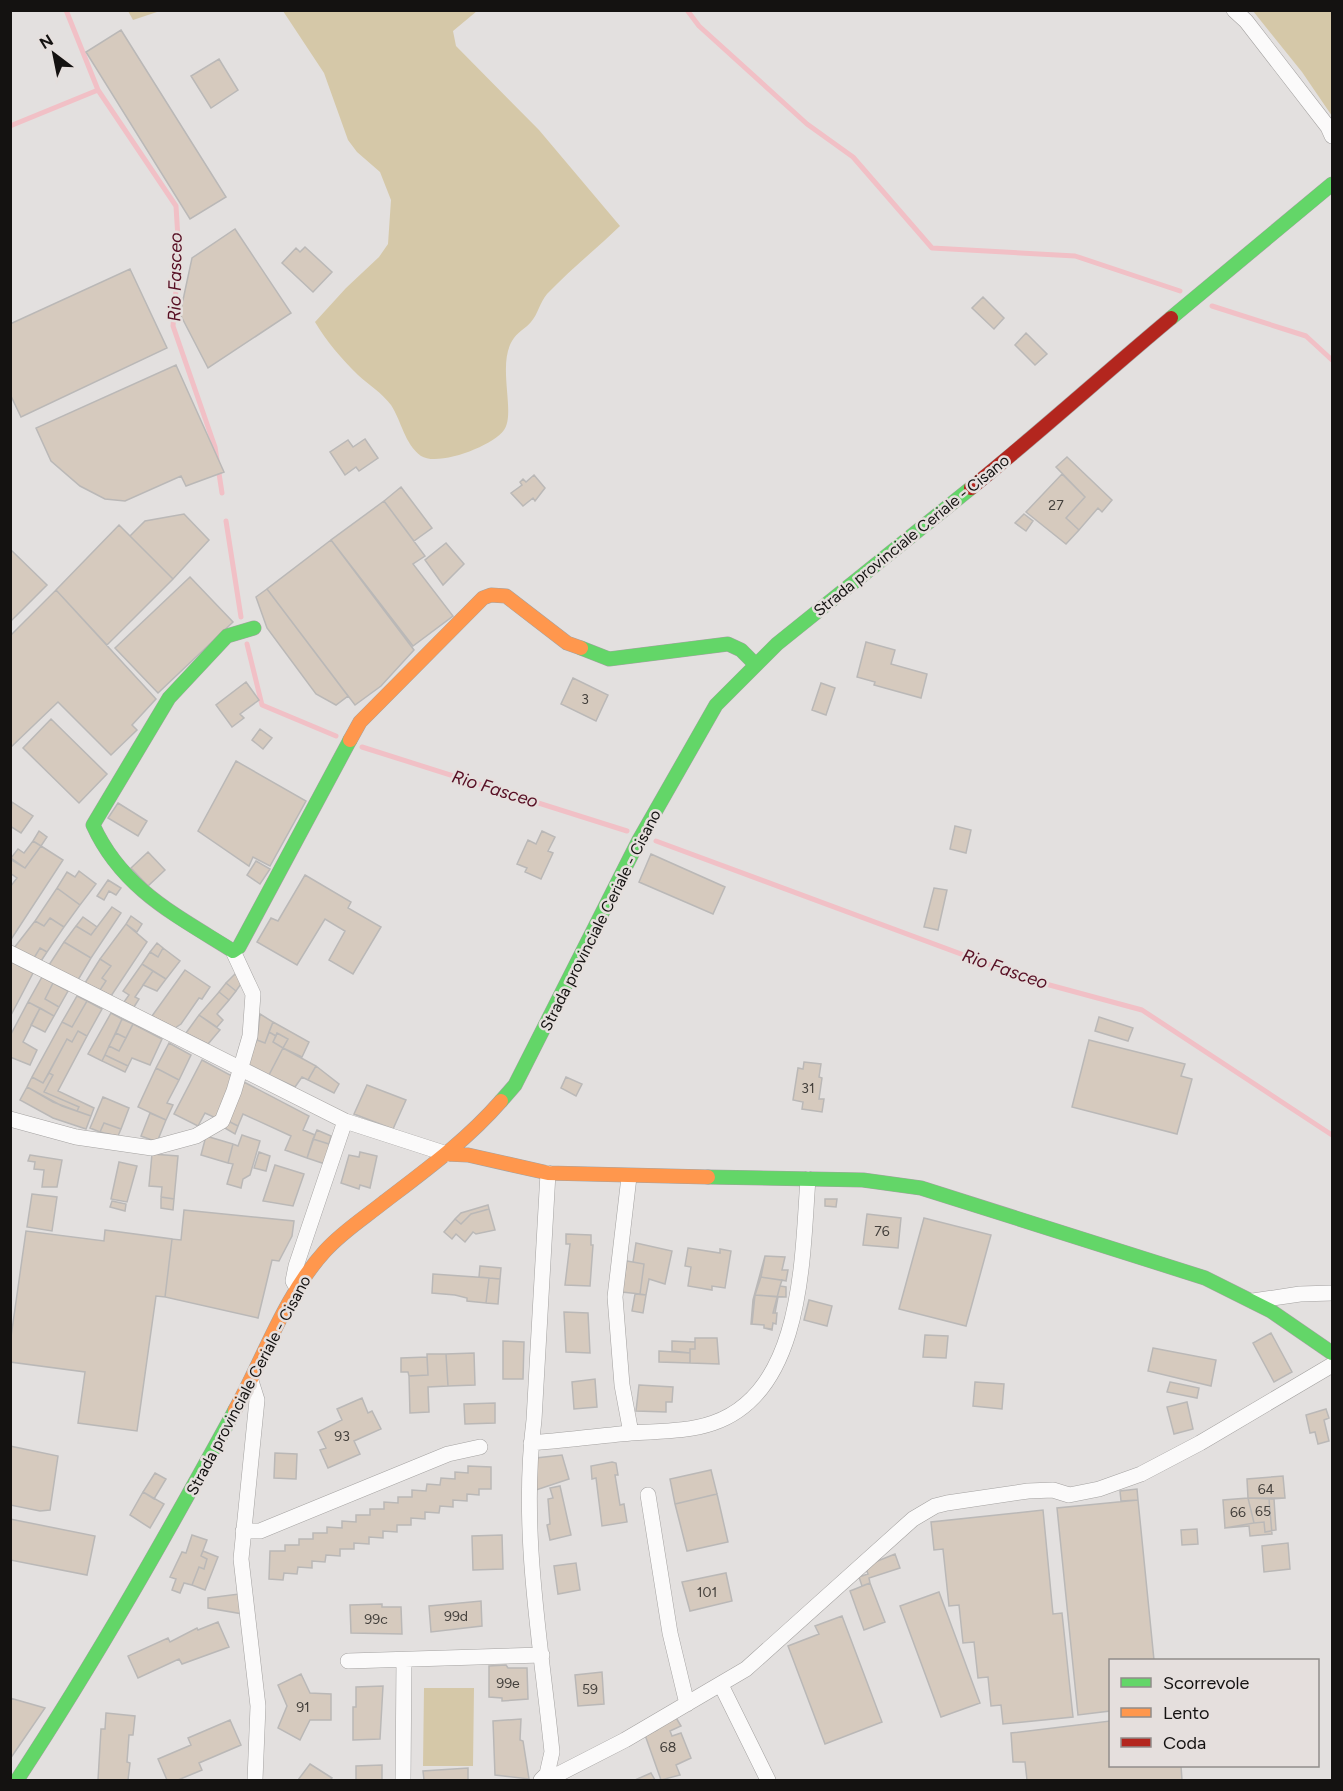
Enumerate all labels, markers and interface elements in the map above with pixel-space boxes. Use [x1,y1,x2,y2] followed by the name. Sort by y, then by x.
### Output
[24,24,84,84] north arrow
[36,30,57,53] text: N
[163,232,187,322] water label: Rio Fasceo
[810,451,1013,620] street label: Strada provinciale Ceriale - Cisano
[1048,497,1064,514] house number: 27
[581,691,589,708] house number: 3
[449,765,541,813] water label: Rio Fasceo
[536,806,665,1034] street label: Strada provinciale Ceriale - Cisano
[959,944,1051,994] water label: Rio Fasceo
[801,1080,815,1097] house number: 31
[874,1223,890,1240] house number: 76
[182,1272,315,1498] street label: Strada provinciale Ceriale - Cisano
[334,1428,350,1445] house number: 93
[1258,1481,1275,1498] house number: 64
[1255,1503,1271,1520] house number: 65
[1230,1504,1246,1521] house number: 66
[697,1584,717,1601] house number: 101
[444,1608,468,1625] house number: 99d
[364,1611,388,1628] house number: 99c
[1109,1659,1319,1767] legend
[1163,1672,1250,1694] text: Scorrevole
[496,1675,520,1692] house number: 99e
[582,1681,598,1698] house number: 59
[296,1699,310,1716] house number: 91
[1163,1702,1209,1724] text: Lento
[1163,1732,1206,1754] text: Coda
[660,1739,676,1756] house number: 68

